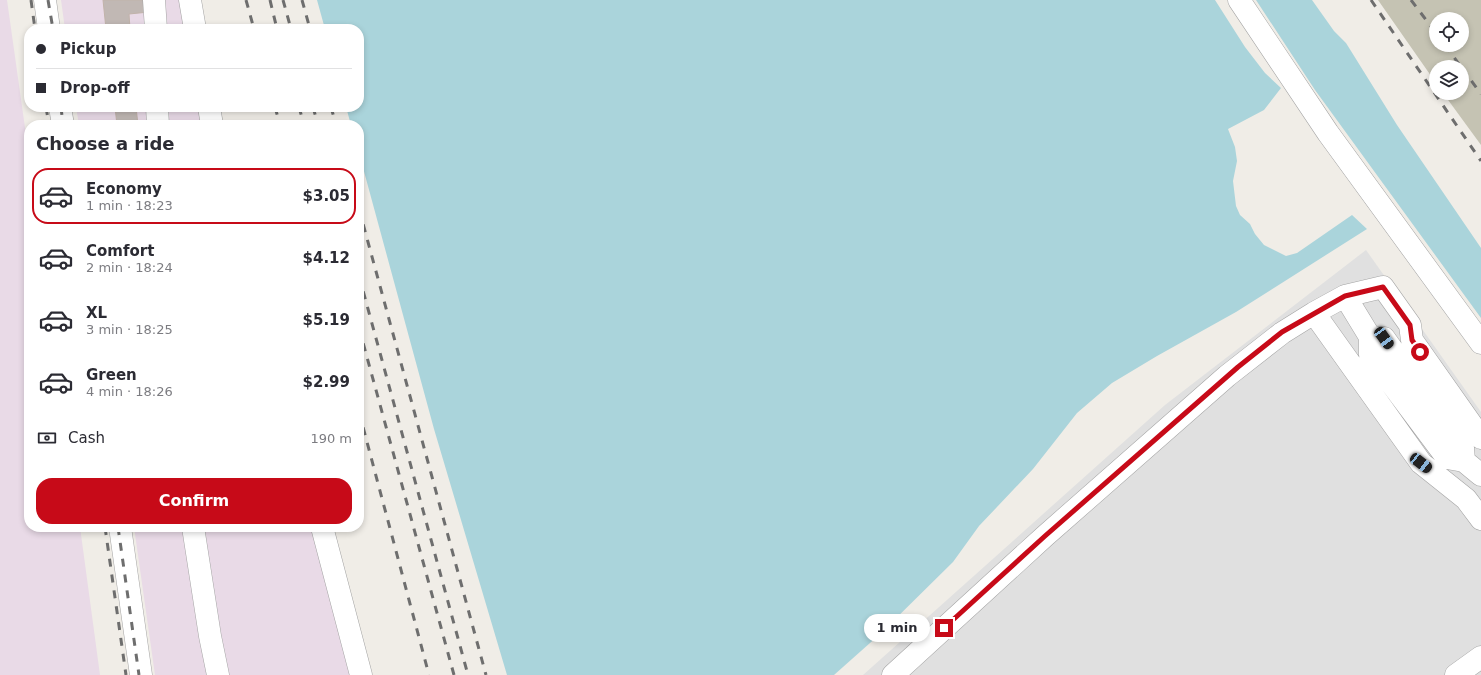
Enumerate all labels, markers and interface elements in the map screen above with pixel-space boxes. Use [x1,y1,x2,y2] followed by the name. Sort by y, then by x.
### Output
[1429,12,1469,100] map controls
[1429,12,1469,52] button: locate
[60,40,116,58] text: Pickup
[1429,60,1469,100] button: layers
[60,79,130,97] text: Drop-off
[36,133,175,154] text: Choose a ride
[38,178,74,214] icon: car
[86,180,162,198] text: Economy
[303,187,350,205] text: $3.05
[86,198,173,213] text: 1 min · 18:23
[38,240,74,276] icon: car
[86,242,154,260] text: Comfort
[303,249,350,267] text: $4.12
[86,260,173,275] text: 2 min · 18:24
[38,302,74,338] icon: car
[86,304,107,322] text: XL
[303,311,350,329] text: $5.19
[86,322,173,337] text: 3 min · 18:25
[1372,325,1396,351] car
[1411,343,1429,361] route start
[38,364,74,400] icon: car
[86,366,137,384] text: Green
[303,373,350,391] text: $2.99
[86,384,173,399] text: 4 min · 18:26
[36,427,58,449] icon: cash
[68,429,105,447] text: Cash
[310,431,352,446] text: 190 m
[1408,451,1434,475] car
[36,478,352,524] button: Confirm
[864,614,930,642] callout: 1 min
[935,619,953,637] route end
[877,620,917,635] text: 1 min

